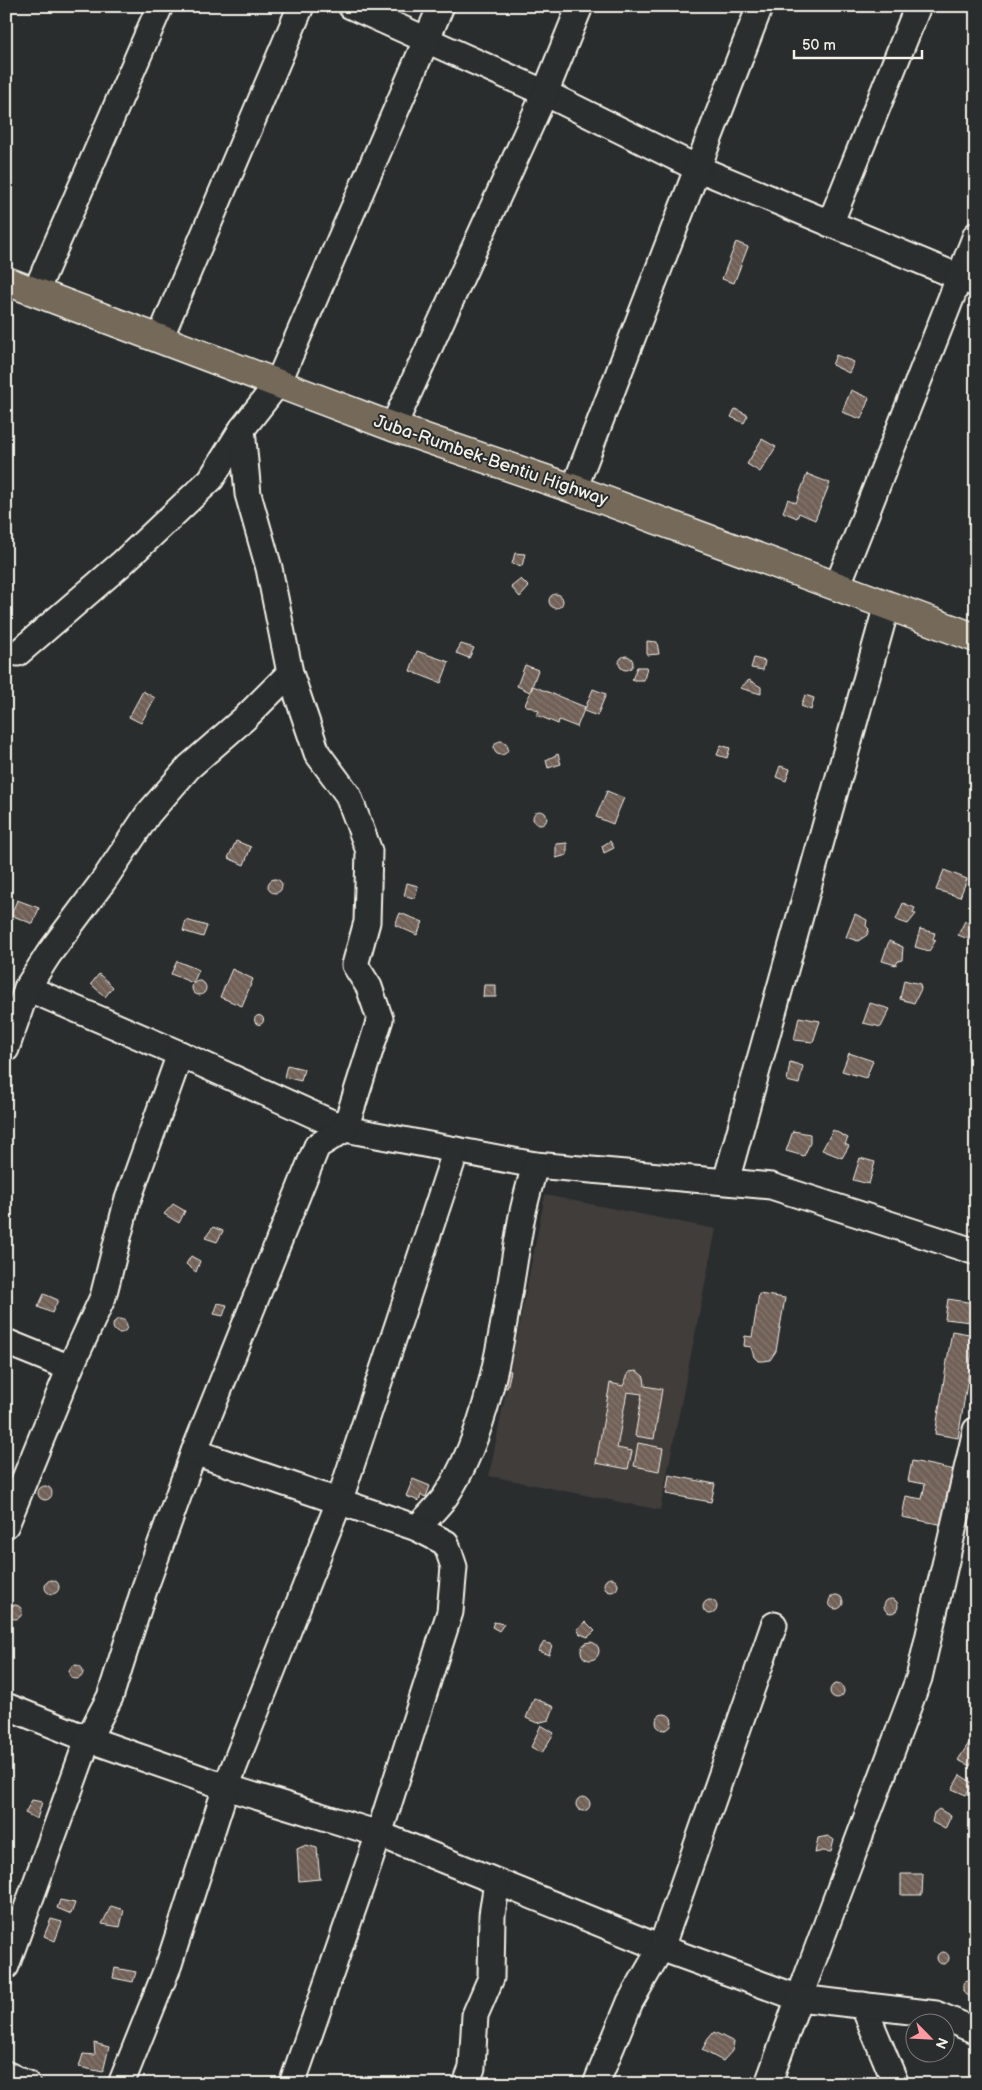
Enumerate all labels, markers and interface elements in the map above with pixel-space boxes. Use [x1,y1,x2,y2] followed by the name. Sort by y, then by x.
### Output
[794,28,922,60] scale bar
[802,36,836,55] text: 50 m
[371,410,611,511] street label: Juba-Rumbek-Bentiu Highway
[904,2012,954,2062] north arrow
[932,2035,951,2051] text: N

